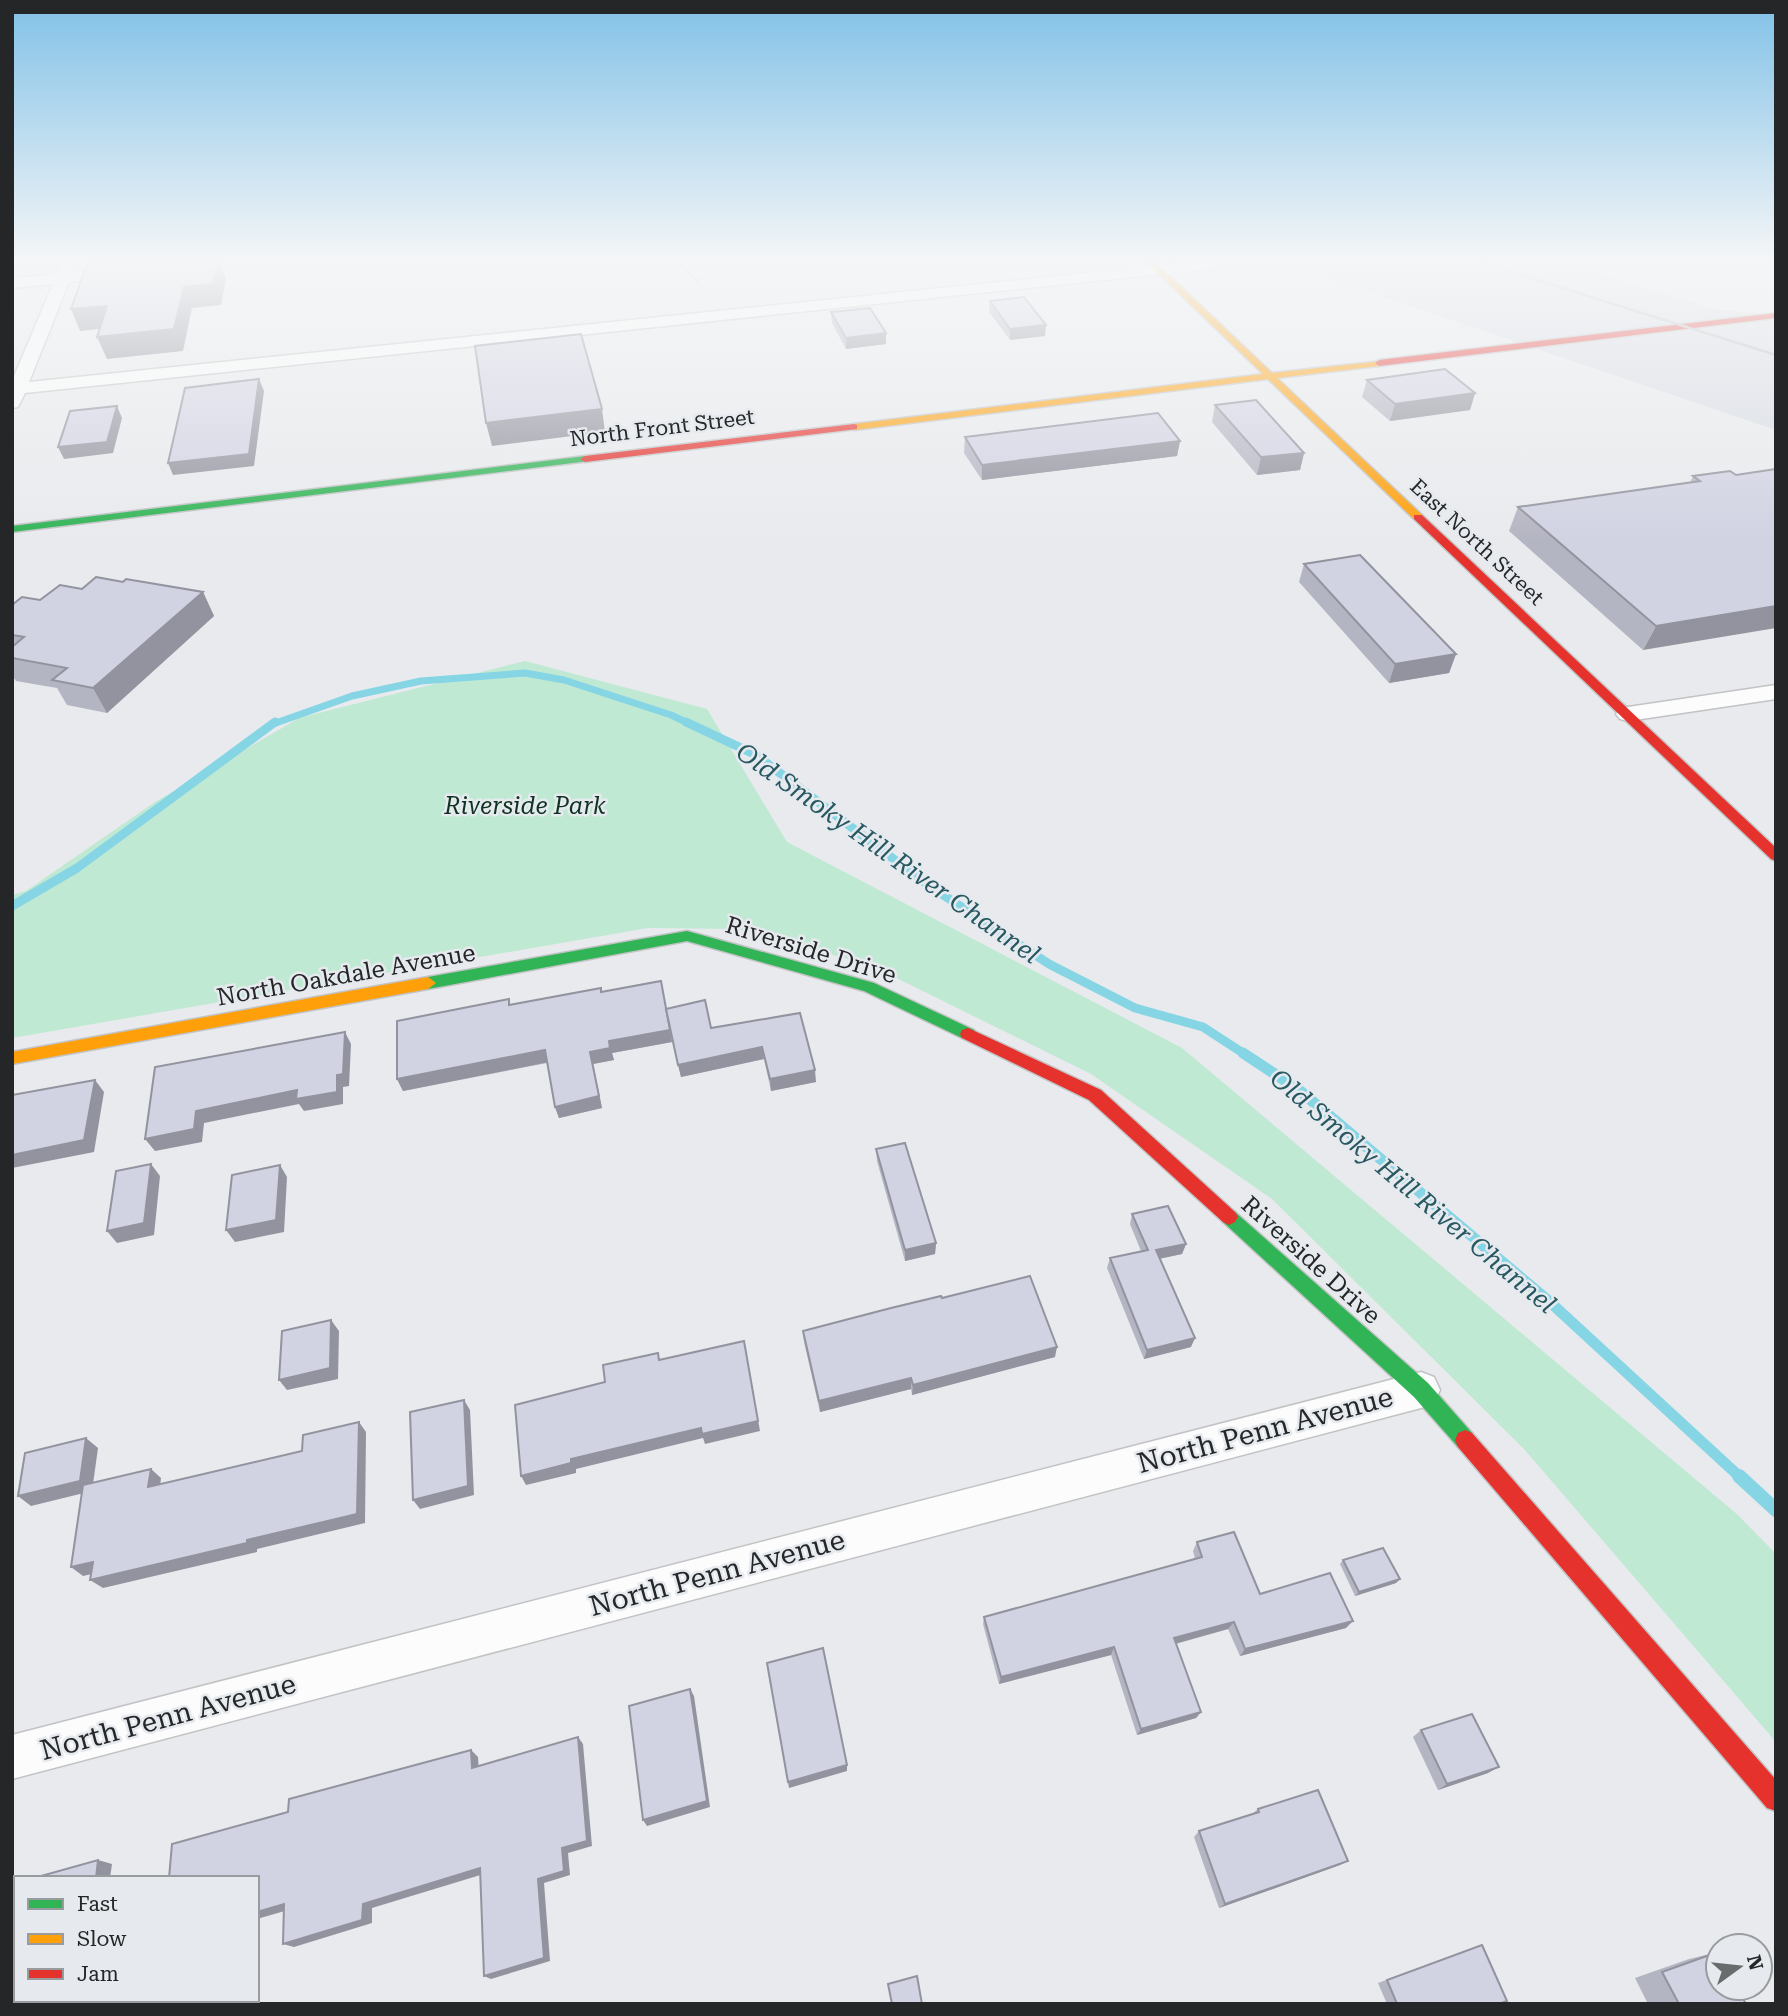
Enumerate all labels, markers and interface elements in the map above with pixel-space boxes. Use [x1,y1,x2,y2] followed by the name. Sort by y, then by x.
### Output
[568,405,756,451] street label: North Front Street
[1405,474,1549,610] street label: East North Street
[730,736,1046,970] water label: Old Smoky Hill River Channel
[443,792,606,820] park label: Riverside Park
[722,911,900,989] street label: Riverside Drive
[215,938,477,1012] street label: North Oakdale Avenue
[1264,1063,1562,1319] water label: Old Smoky Hill River Channel
[1236,1190,1386,1330] street label: Riverside Drive
[1134,1380,1396,1480] street label: North Penn Avenue
[586,1523,848,1623] street label: North Penn Avenue
[37,1667,299,1767] street label: North Penn Avenue
[14,1876,259,2002] legend
[77,1892,118,1916] text: Fast
[77,1927,127,1951] text: Slow
[1704,1932,1774,2002] north arrow
[1742,1953,1768,1973] text: N
[77,1962,119,1986] text: Jam

